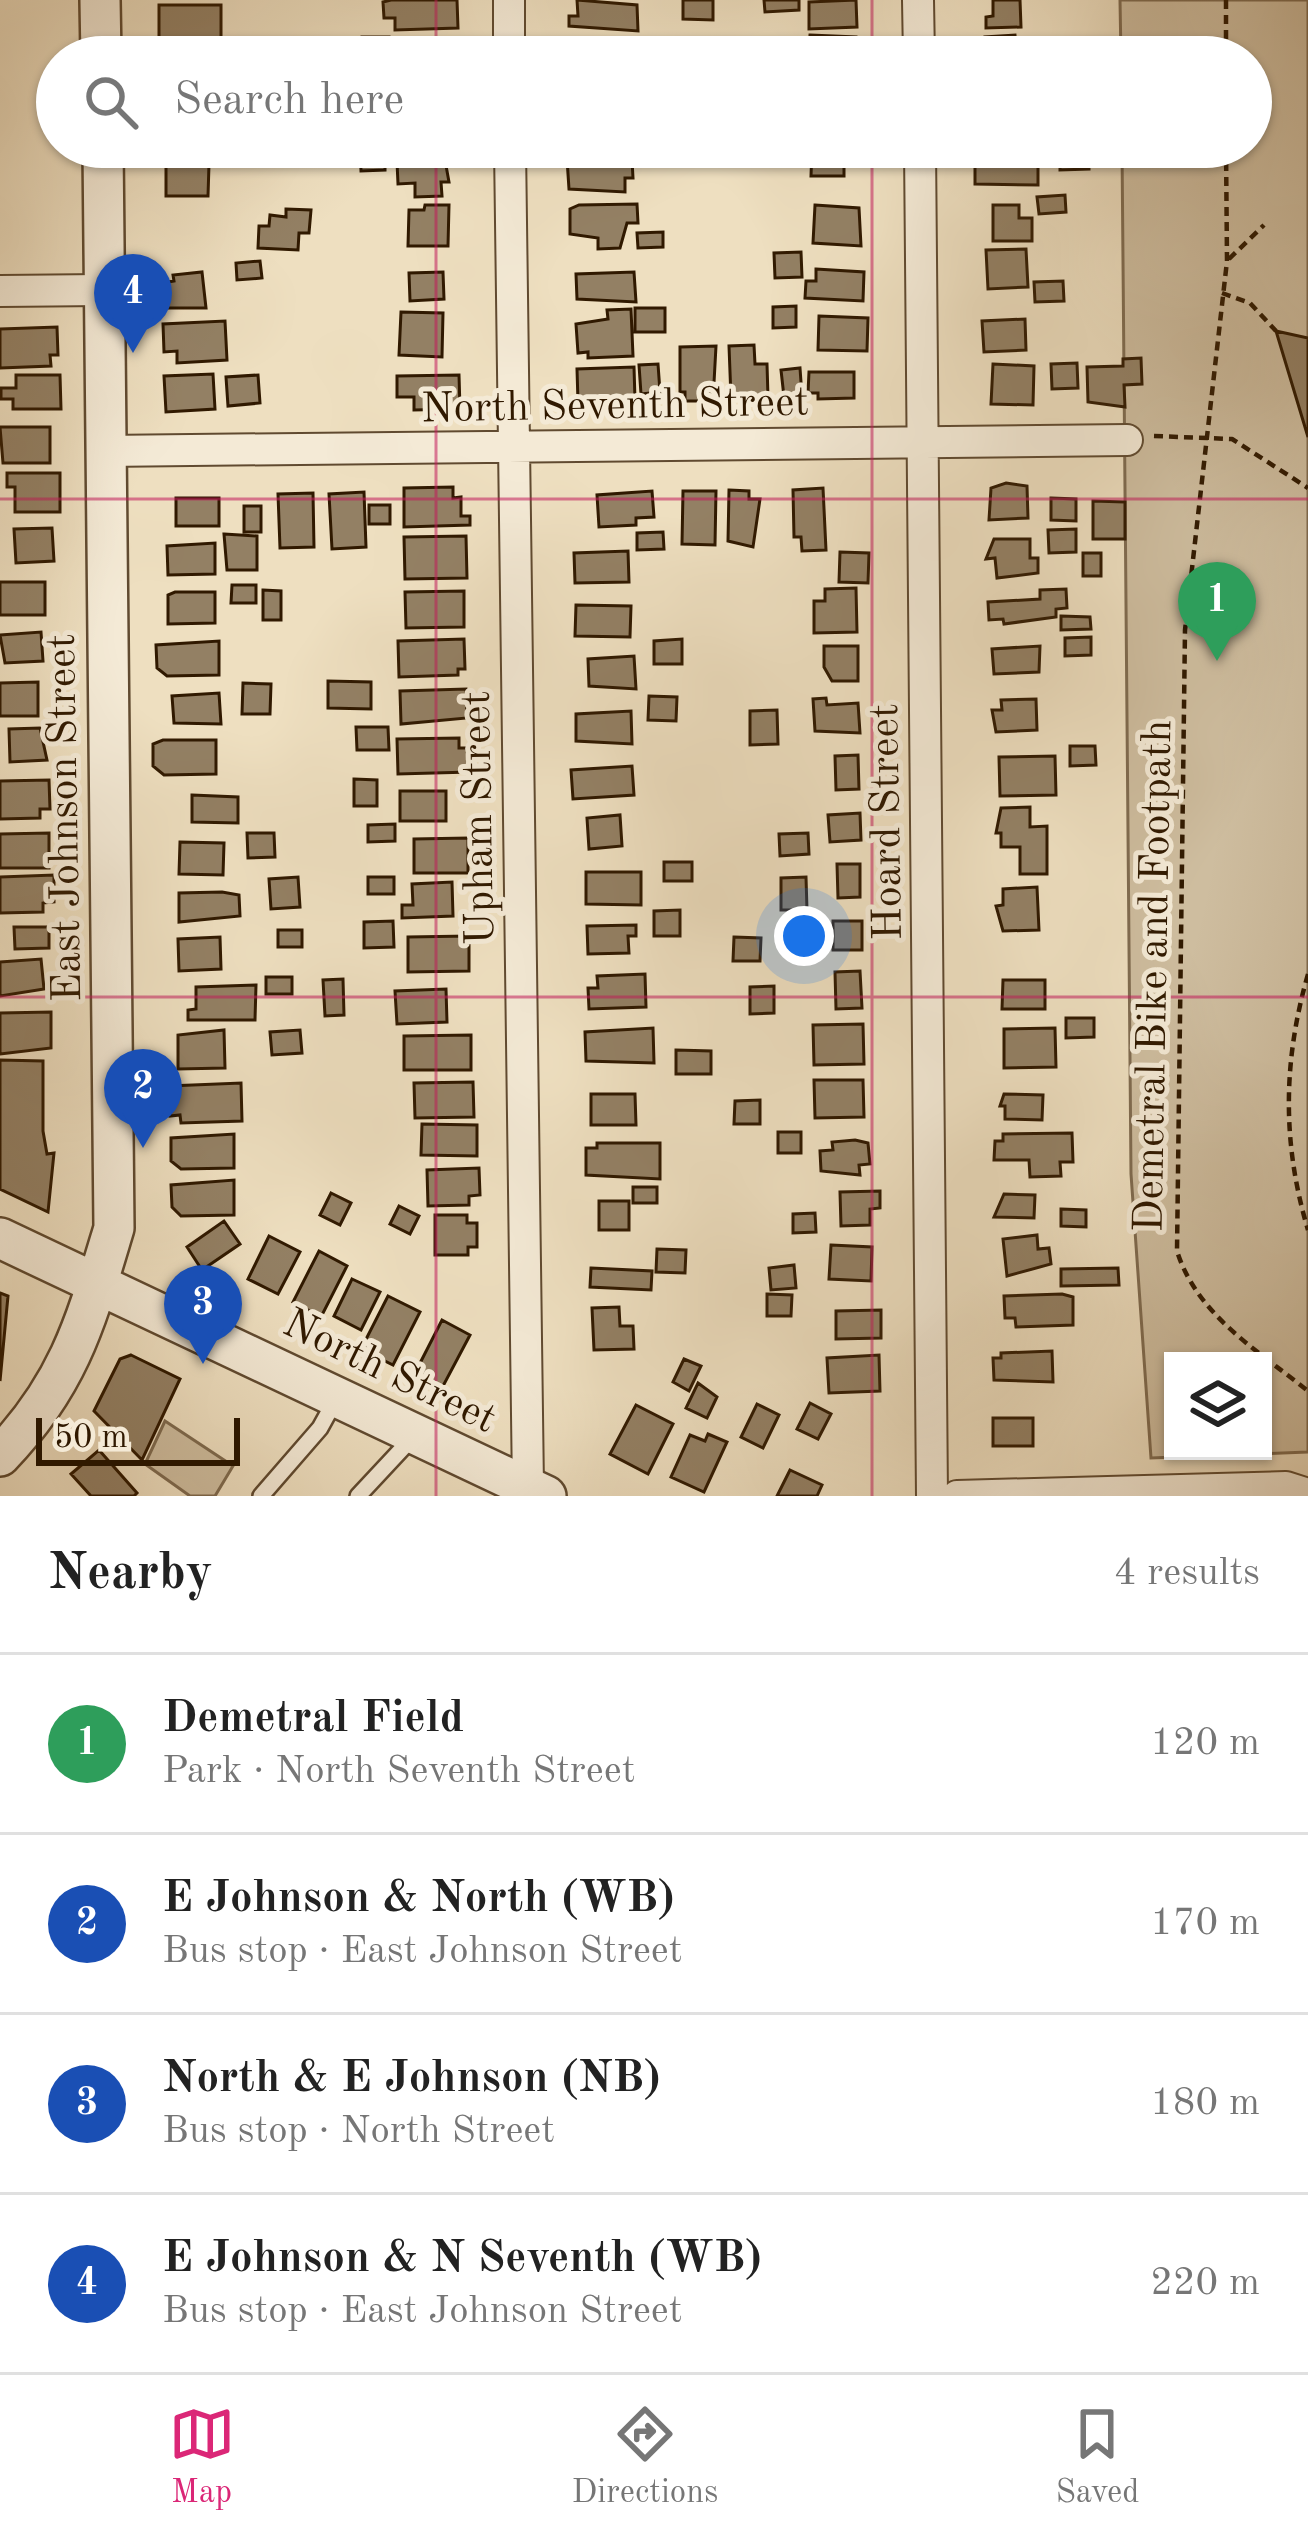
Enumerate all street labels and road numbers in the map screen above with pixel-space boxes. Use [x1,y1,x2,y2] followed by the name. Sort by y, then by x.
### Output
[421,383,809,431] street label: North Seventh Street
[42,633,90,1002] street label: East Johnson Street
[457,690,503,946] street label: Upham Street
[865,703,911,941] street label: Hoard Street
[1130,719,1180,1233] street label: Demetral Bike and Footpath
[276,1303,502,1442] street label: North Street

